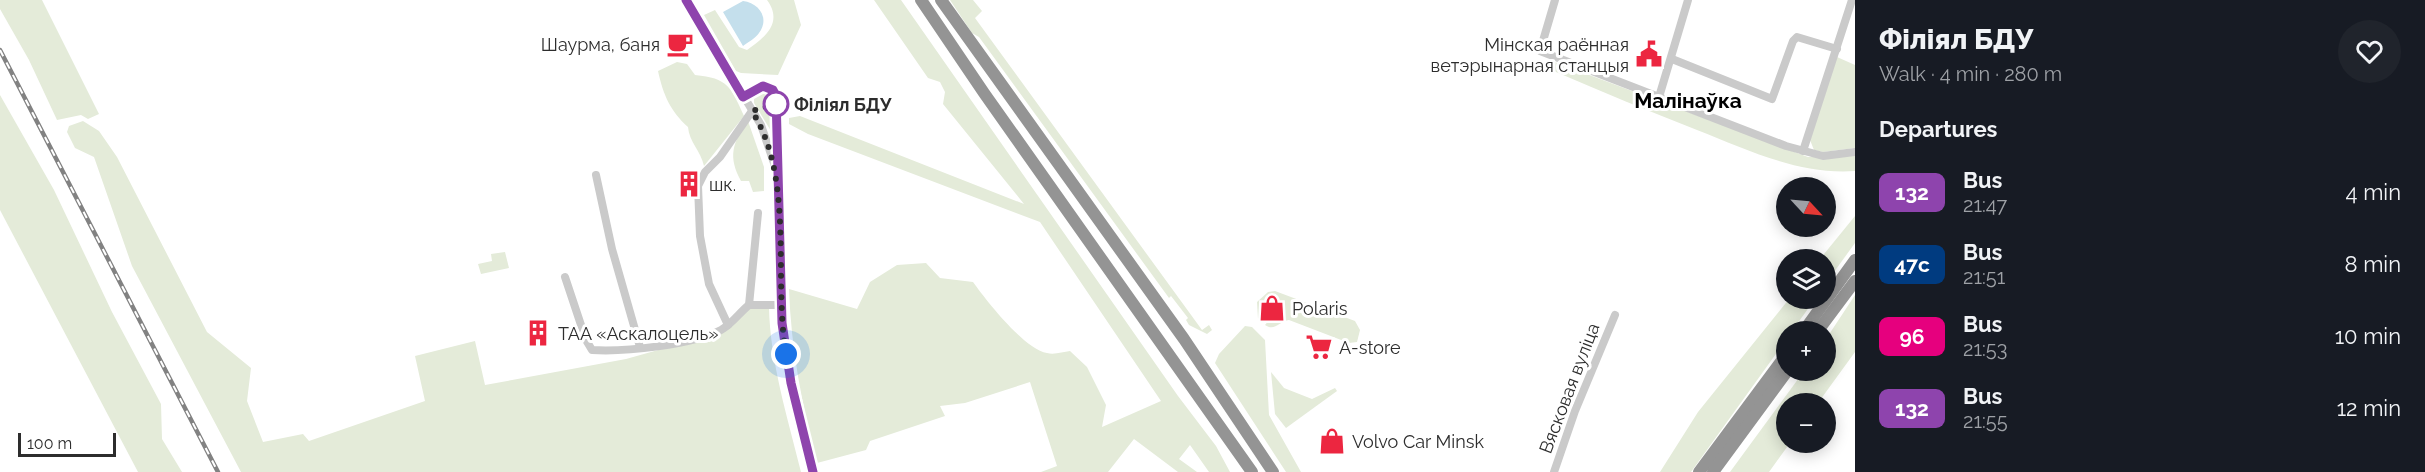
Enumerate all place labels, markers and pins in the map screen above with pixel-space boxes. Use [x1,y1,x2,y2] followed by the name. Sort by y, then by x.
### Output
[665,29,695,59] cafe icon: Шаурма, баня
[541,34,660,55] place label: Шаурма, баня
[1431,34,1629,76] place label: Мінская раённая ветэрынарная станцыя
[1634,39,1664,69] public building icon: Мінская раённая ветэрынарная станцыя
[763,91,789,117] marker: Філіял БДУ
[794,94,892,115] place label: Філіял БДУ
[674,169,704,199] building icon: шк.
[709,174,736,195] place label: шк.
[1257,293,1287,323] shop icon: Polaris
[1292,298,1348,319] place label: Polaris
[523,318,553,348] building icon: ТАА «Аскалоцель»
[558,323,719,344] place label: ТАА «Аскалоцель»
[1304,332,1334,362] supermarket icon: А-store
[1339,337,1401,358] place label: А-store
[1317,426,1347,456] shop icon: Volvo Car Minsk
[1352,431,1484,452] place label: Volvo Car Minsk

